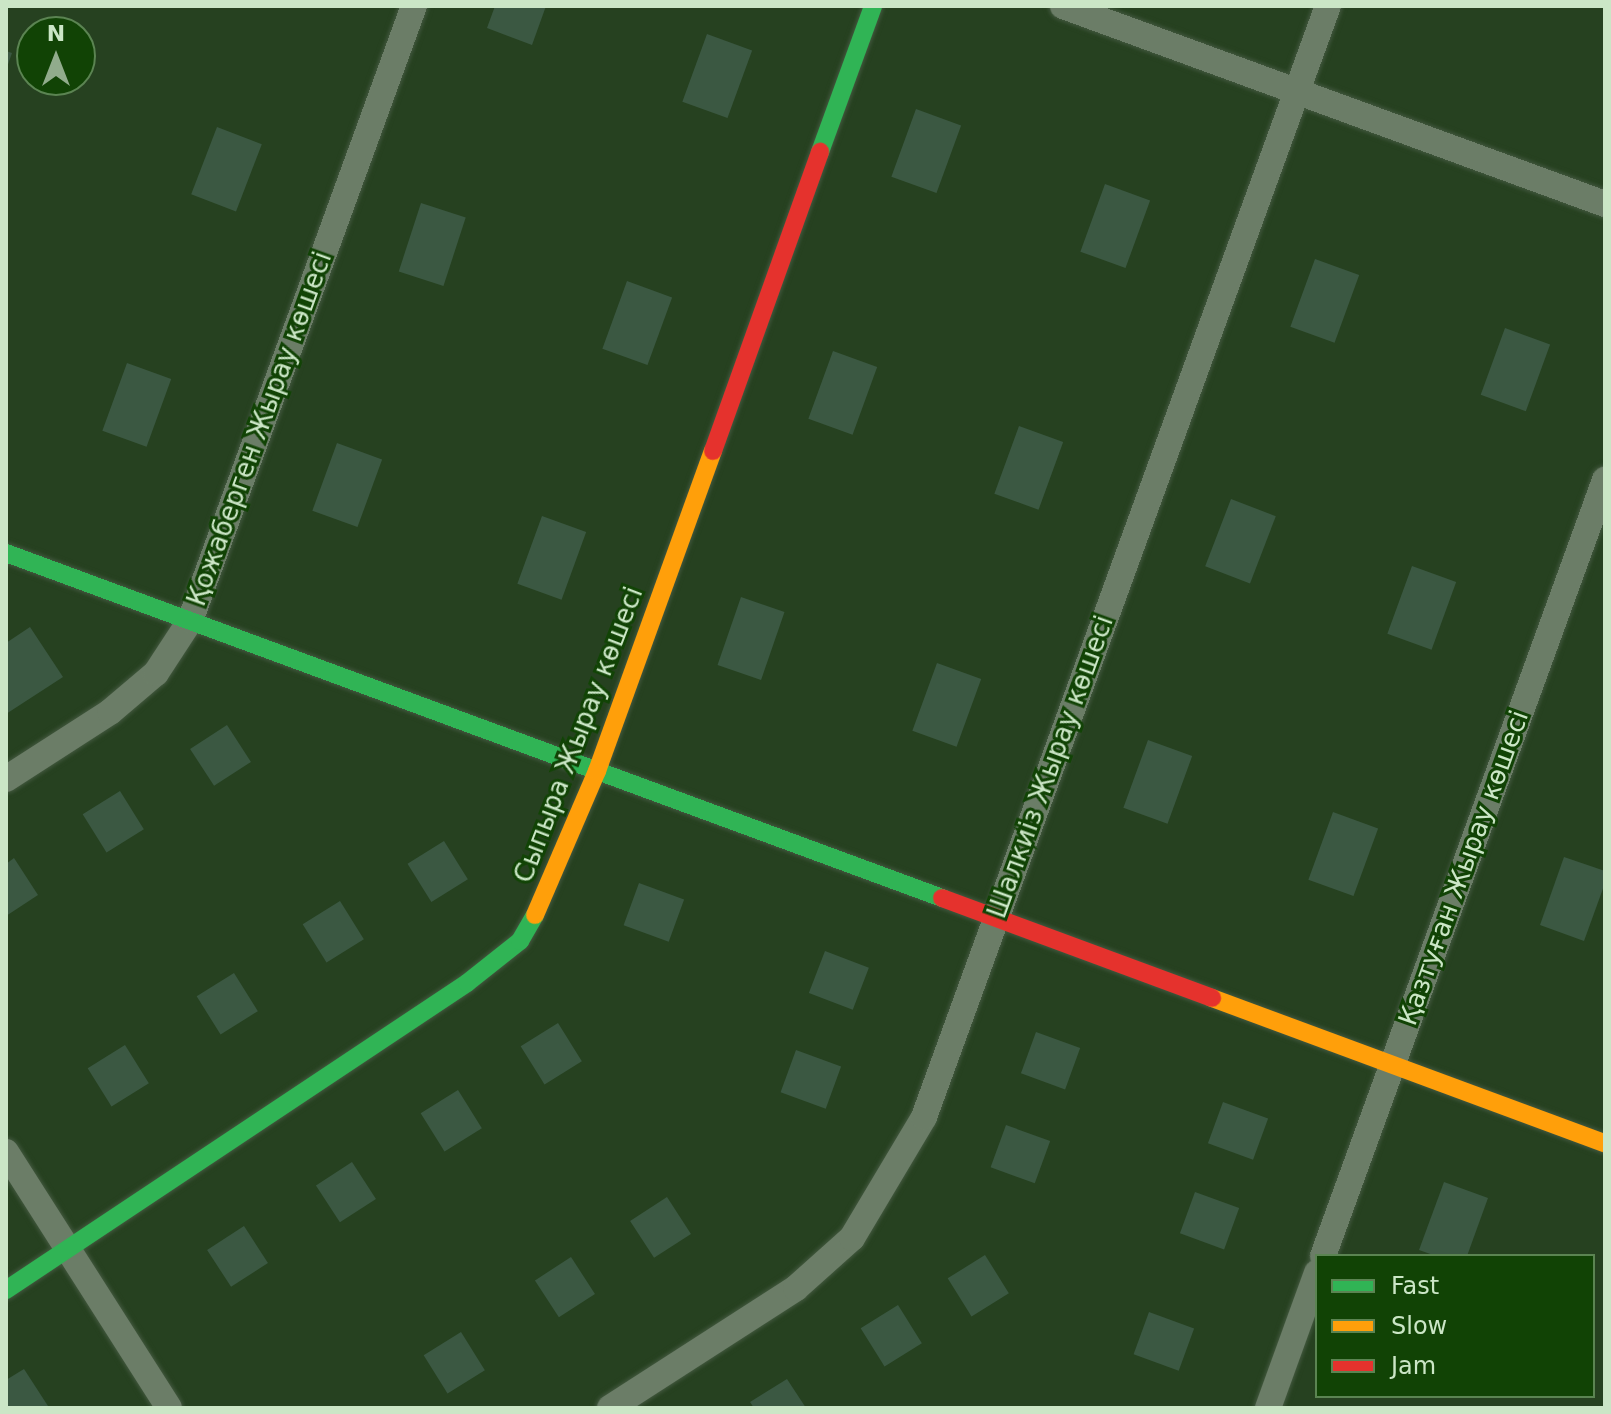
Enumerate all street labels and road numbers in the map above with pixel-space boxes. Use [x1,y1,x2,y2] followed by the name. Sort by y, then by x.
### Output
[181,248,339,610] street label: Қожаберген Жырау көшесі
[508,583,650,887] street label: Сыпыра Жырау көшесі
[982,611,1120,923] street label: Шалкиіз Жырау көшесі
[1392,706,1536,1030] street label: Қазтуған Жырау көшесі

